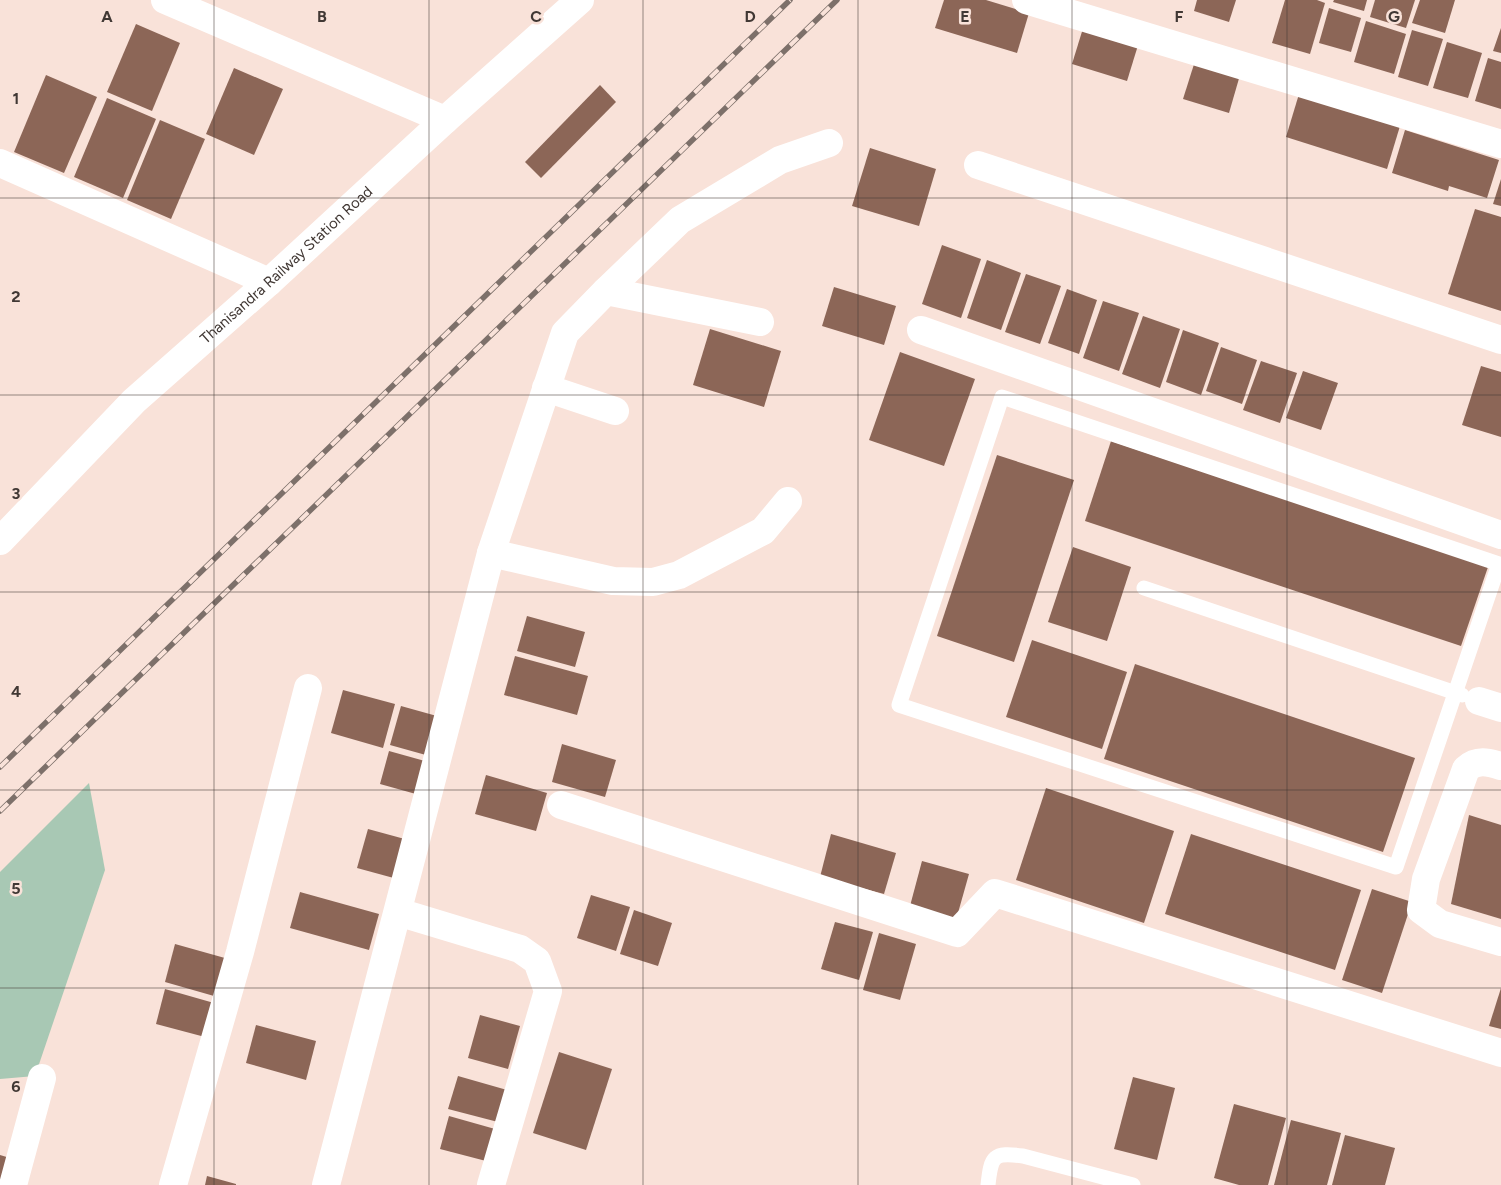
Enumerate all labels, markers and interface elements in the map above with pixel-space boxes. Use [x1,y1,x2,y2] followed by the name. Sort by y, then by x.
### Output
[101,7,113,26] text: A
[317,7,327,26] text: B
[530,7,542,26] text: C
[744,7,756,26] text: D
[960,7,970,26] text: E
[1175,7,1184,26] text: F
[1388,7,1400,26] text: G
[13,89,19,108] text: 1
[196,182,376,347] street label: Thanisandra Railway Station Road
[11,287,21,306] text: 2
[12,484,21,503] text: 3
[11,682,21,701] text: 4
[11,879,21,898] text: 5
[11,1077,21,1096] text: 6

